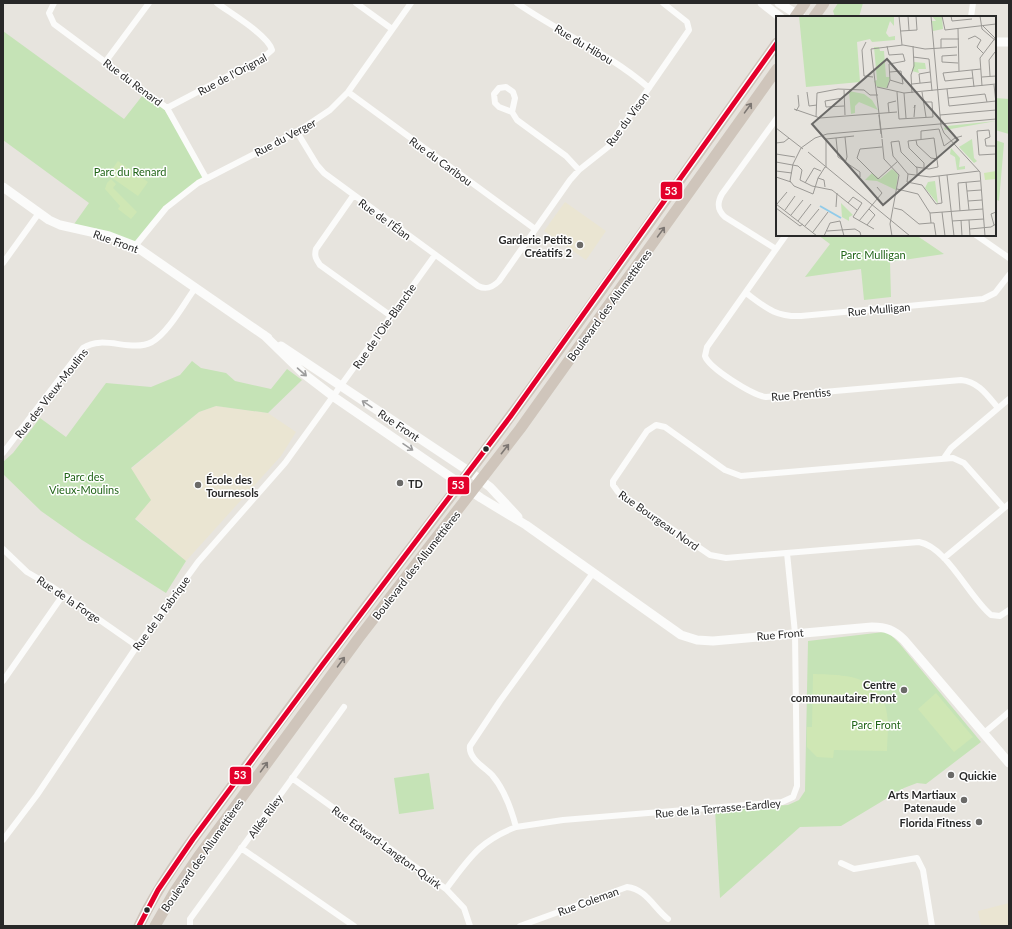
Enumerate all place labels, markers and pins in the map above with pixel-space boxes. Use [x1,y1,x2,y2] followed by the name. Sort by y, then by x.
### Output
[499,233,572,259] place label: Garderie Petits Créatifs 2
[575,240,585,250] marker: Garderie Petits Créatifs 2
[481,444,491,454] unlabelled marker
[206,473,259,499] place label: École des Tournesols
[408,477,423,490] place label: TD
[395,478,405,488] marker: TD
[193,480,203,490] marker: École des Tournesols
[791,678,897,704] place label: Centre communautaire Front
[899,685,909,695] marker: Centre communautaire Front
[959,769,997,782] place label: Quickie
[946,770,956,780] marker: Quickie
[887,788,956,814] place label: Arts Martiaux Patenaude
[959,795,969,805] marker: Arts Martiaux Patenaude
[900,816,971,829] place label: Florida Fitness
[974,817,984,827] marker: Florida Fitness
[142,905,152,915] unlabelled marker

